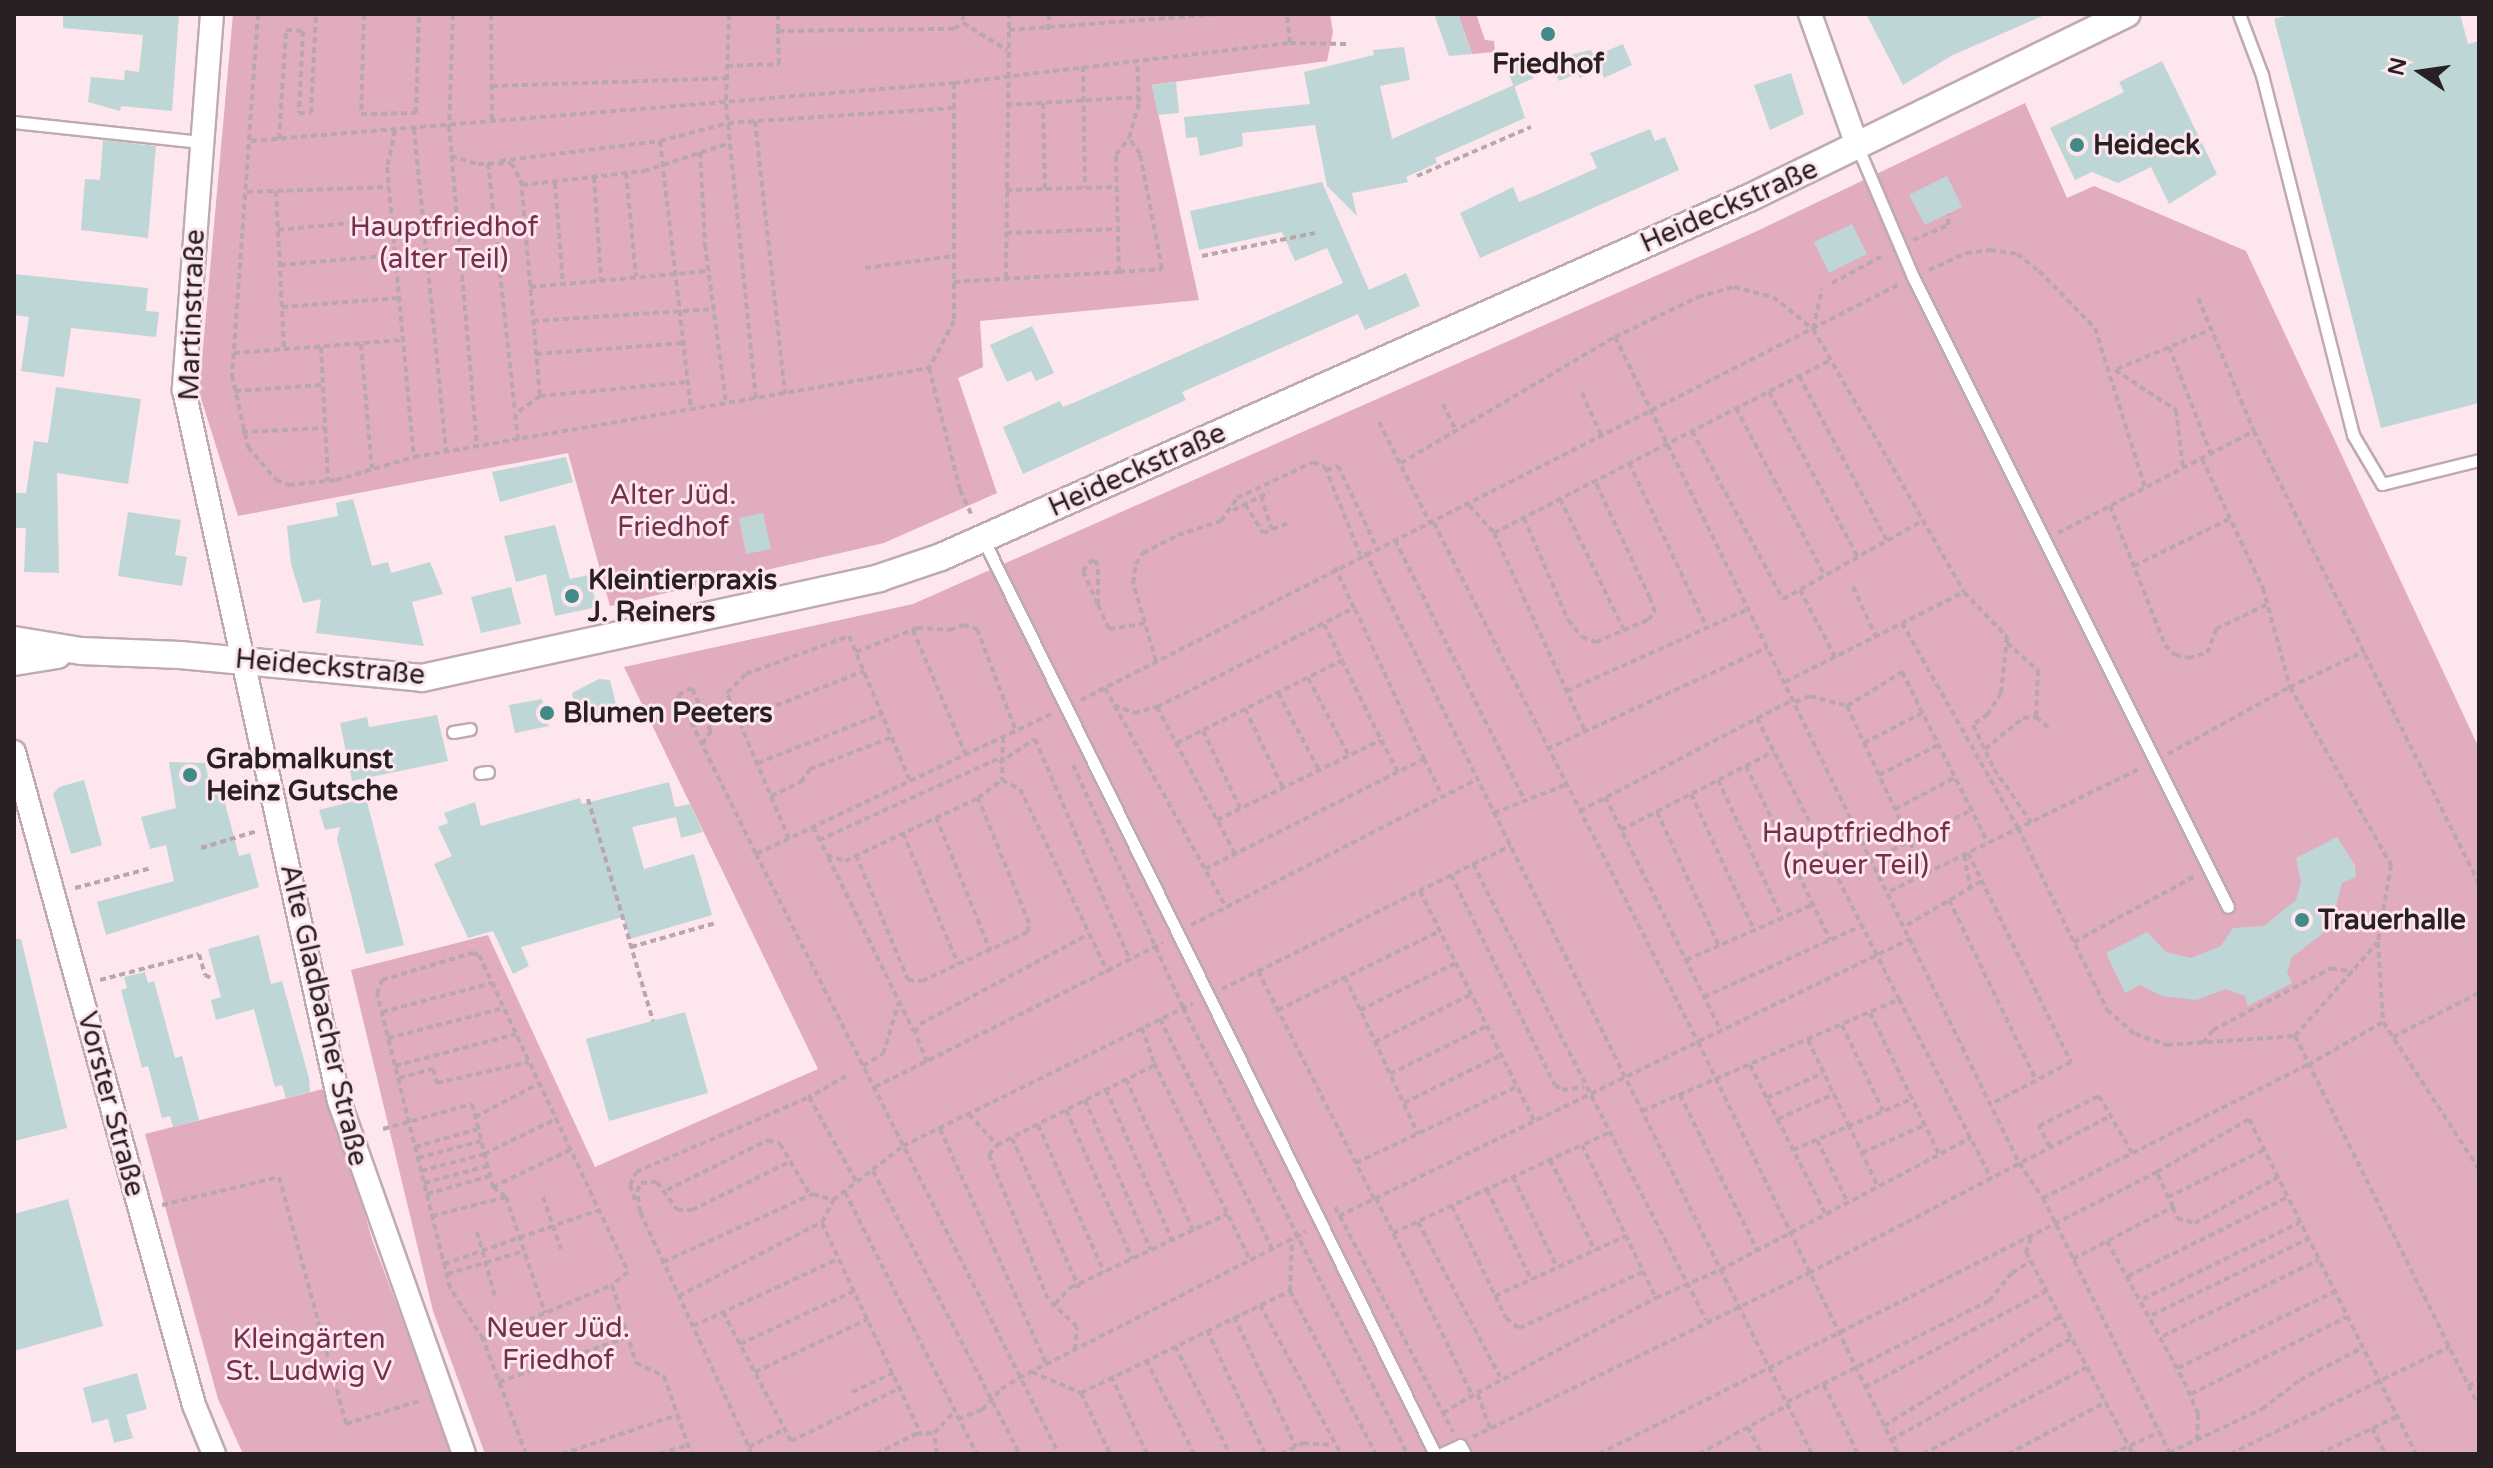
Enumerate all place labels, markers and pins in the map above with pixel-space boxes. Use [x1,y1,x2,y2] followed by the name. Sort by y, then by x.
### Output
[1539,25,1557,43] marker: Friedhof
[1492,47,1604,81] place label: Friedhof
[2093,128,2200,162] place label: Heideck
[2068,136,2086,154] marker: Heideck
[588,563,777,629] place label: Kleintierpraxis J. Reiners
[563,587,581,605] marker: Kleintierpraxis J. Reiners
[563,696,773,730] place label: Blumen Peeters
[538,704,556,722] marker: Blumen Peeters
[206,742,398,808] place label: Grabmalkunst Heinz Gutsche
[181,766,199,784] marker: Grabmalkunst Heinz Gutsche
[2318,903,2466,937] place label: Trauerhalle
[2293,911,2311,929] marker: Trauerhalle

